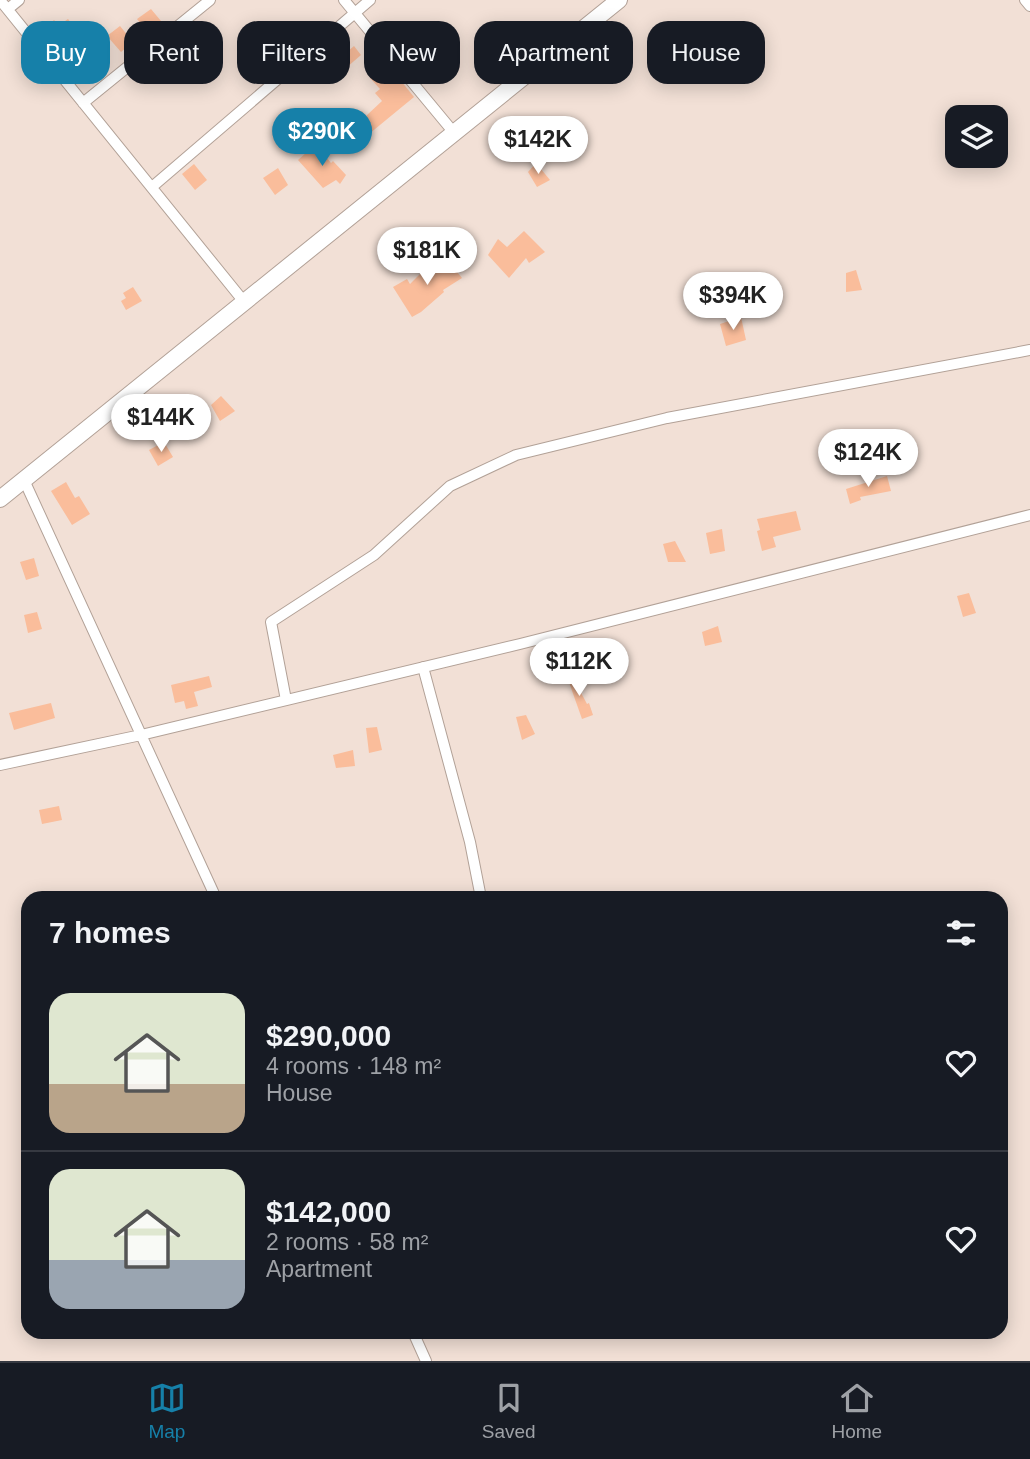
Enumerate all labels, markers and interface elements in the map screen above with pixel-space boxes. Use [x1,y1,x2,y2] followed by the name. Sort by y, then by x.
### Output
[21,21,110,84] chip: Buy
[124,21,223,84] chip: Rent
[237,21,350,84] chip: Filters
[364,21,460,84] chip: New
[474,21,633,84] chip: Apartment
[647,21,765,84] chip: House
[945,105,1008,168] map controls
[945,105,1008,168] button: layers
[273,108,371,168] pin: $290K
[489,116,587,176] pin: $142K
[288,118,356,144] text: $290K
[504,126,572,152] text: $142K
[378,228,476,287] pin: $181K
[393,237,461,263] text: $181K
[684,272,782,332] pin: $394K
[699,282,767,308] text: $394K
[112,394,210,454] pin: $144K
[127,404,195,430] text: $144K
[819,430,917,489] pin: $124K
[834,439,902,465] text: $124K
[530,638,628,698] pin: $112K
[546,648,612,674] text: $112K
[942,914,980,952] icon: filters
[49,916,171,949] text: 7 homes
[266,1019,391,1052] text: $290,000
[105,1021,189,1105] icon: home
[942,1044,980,1082] icon: heart
[266,1053,441,1079] text: 4 rooms · 148 m²
[266,1080,332,1106] text: House
[266,1195,391,1228] text: $142,000
[105,1197,189,1281] icon: home
[942,1220,980,1258] icon: heart
[266,1229,428,1255] text: 2 rooms · 58 m²
[266,1256,372,1282] text: Apartment
[148,1379,186,1443] tab: Map
[482,1379,536,1443] tab: Saved
[831,1379,882,1443] tab: Home

